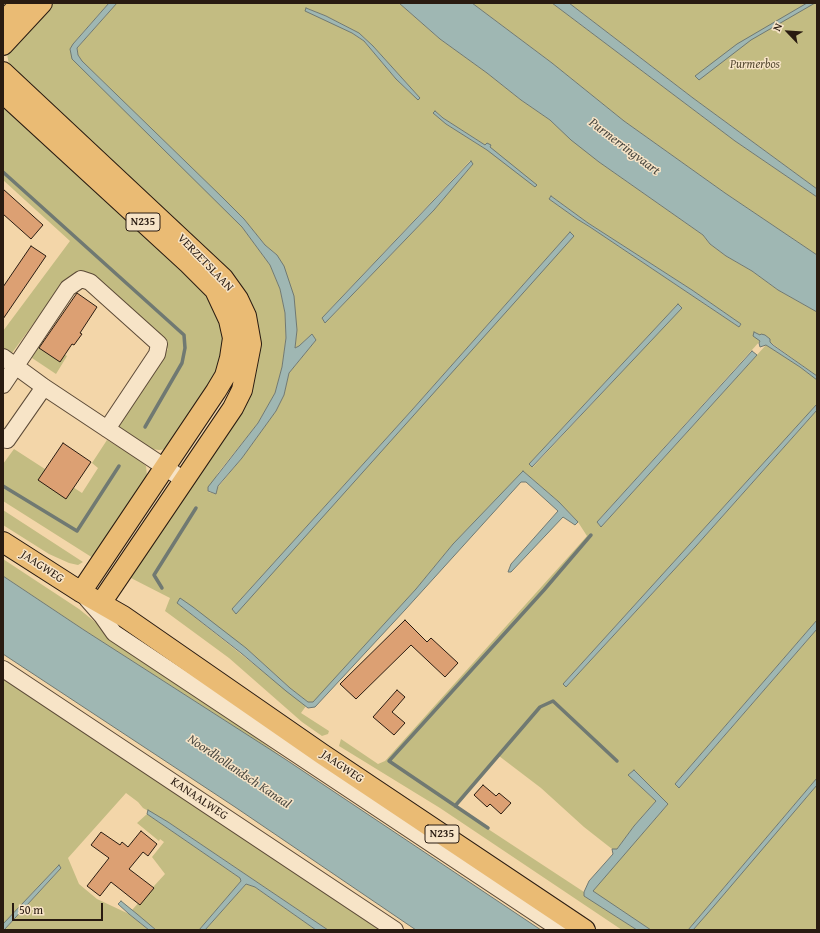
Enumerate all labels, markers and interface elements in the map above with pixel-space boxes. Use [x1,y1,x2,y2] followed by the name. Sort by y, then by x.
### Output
[768,12,808,52] north arrow
[768,20,786,34] text: N
[730,58,780,72] park label: Purmerbos
[585,115,663,179] water label: Purmerringvaart
[126,213,160,231] road number: N235
[174,231,236,295] street label: VERZETSLAAN
[18,548,66,586] street label: JAAGWEG
[184,732,294,812] water label: Noordhollandsch Kanaal
[318,747,366,787] street label: JAAGWEG
[168,775,230,823] street label: KANAALWEG
[425,825,459,843] road number: N235
[14,895,105,921] scale bar
[19,901,43,918] text: 50 m

